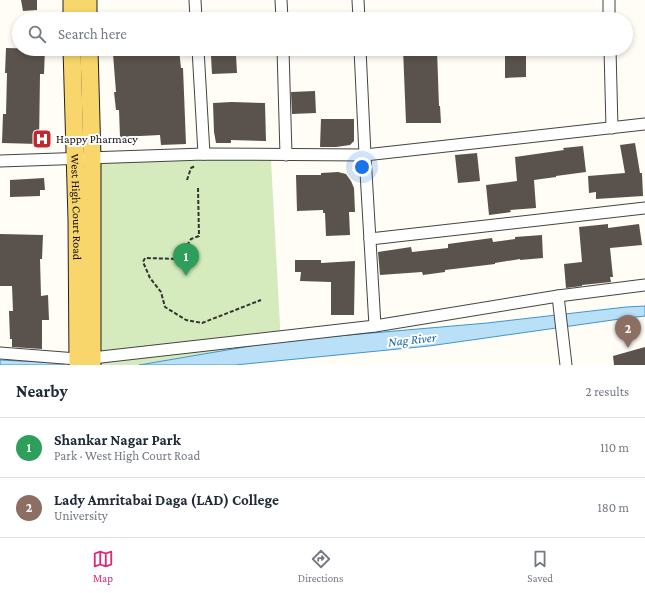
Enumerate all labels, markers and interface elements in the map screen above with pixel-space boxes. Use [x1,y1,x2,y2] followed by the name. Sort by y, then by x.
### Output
[12,12,633,56] search box
[26,23,48,45] icon: search
[58,26,127,42] text: Search here
[31,128,53,150] hospital icon: Happy Pharmacy
[56,132,138,146] place label: Happy Pharmacy
[68,154,84,261] street label: West High Court Road
[352,157,372,177] your location
[173,243,199,276] pin: 1
[615,315,641,348] pin: 2
[387,329,437,349] water label: Nag River
[16,382,68,401] text: Nearby
[586,384,629,399] text: 2 results
[54,432,181,448] text: Shankar Nagar Park
[27,440,31,455] text: 1
[600,440,629,455] text: 110 m
[54,448,200,463] text: Park · West High Court Road
[54,492,279,508] text: Lady Amritabai Daga (LAD) College
[26,500,32,515] text: 2
[597,500,629,515] text: 180 m
[54,508,108,523] text: University
[92,548,114,584] tab: Map
[298,548,343,584] tab: Directions
[527,548,553,584] tab: Saved

